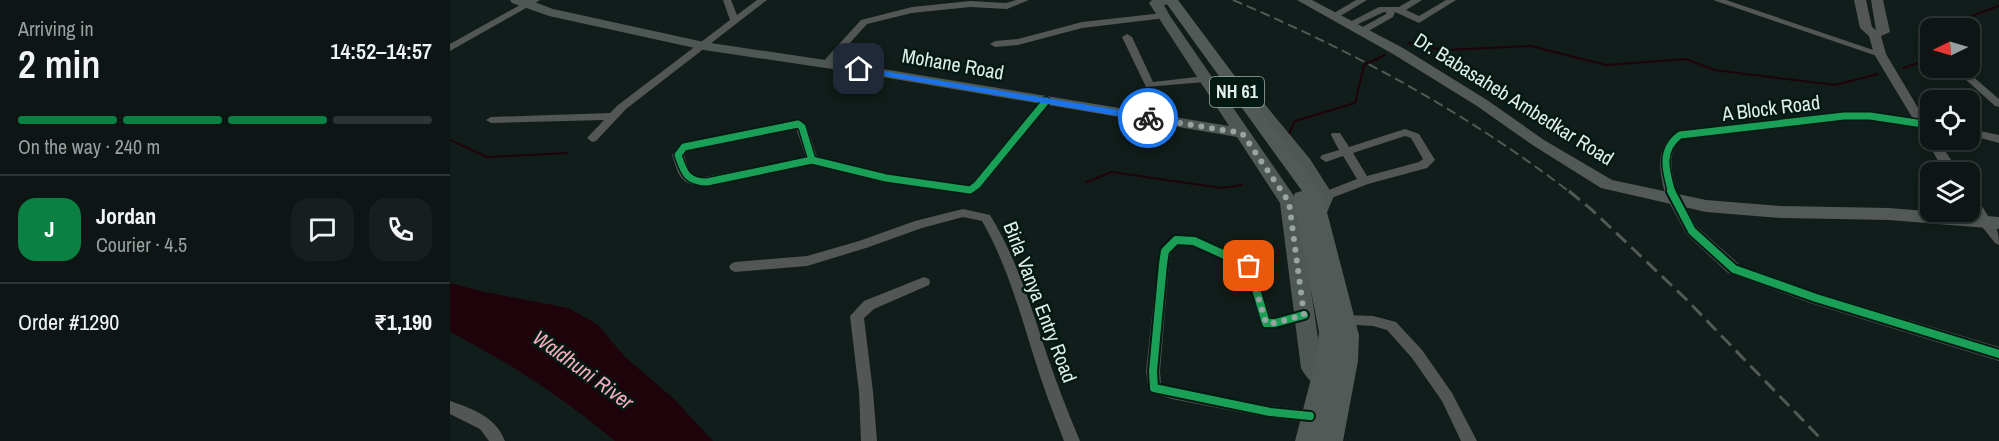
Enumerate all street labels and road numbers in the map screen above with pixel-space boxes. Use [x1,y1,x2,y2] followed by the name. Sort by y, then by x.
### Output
[1409,26,1619,171] street label: Dr. Babasaheb Ambedkar Road
[900,41,1006,86] street label: Mohane Road
[1210,77,1264,107] road number: NH 61
[1719,88,1821,127] street label: A Block Road
[997,218,1084,386] street label: Birla Vanya Entry Road

